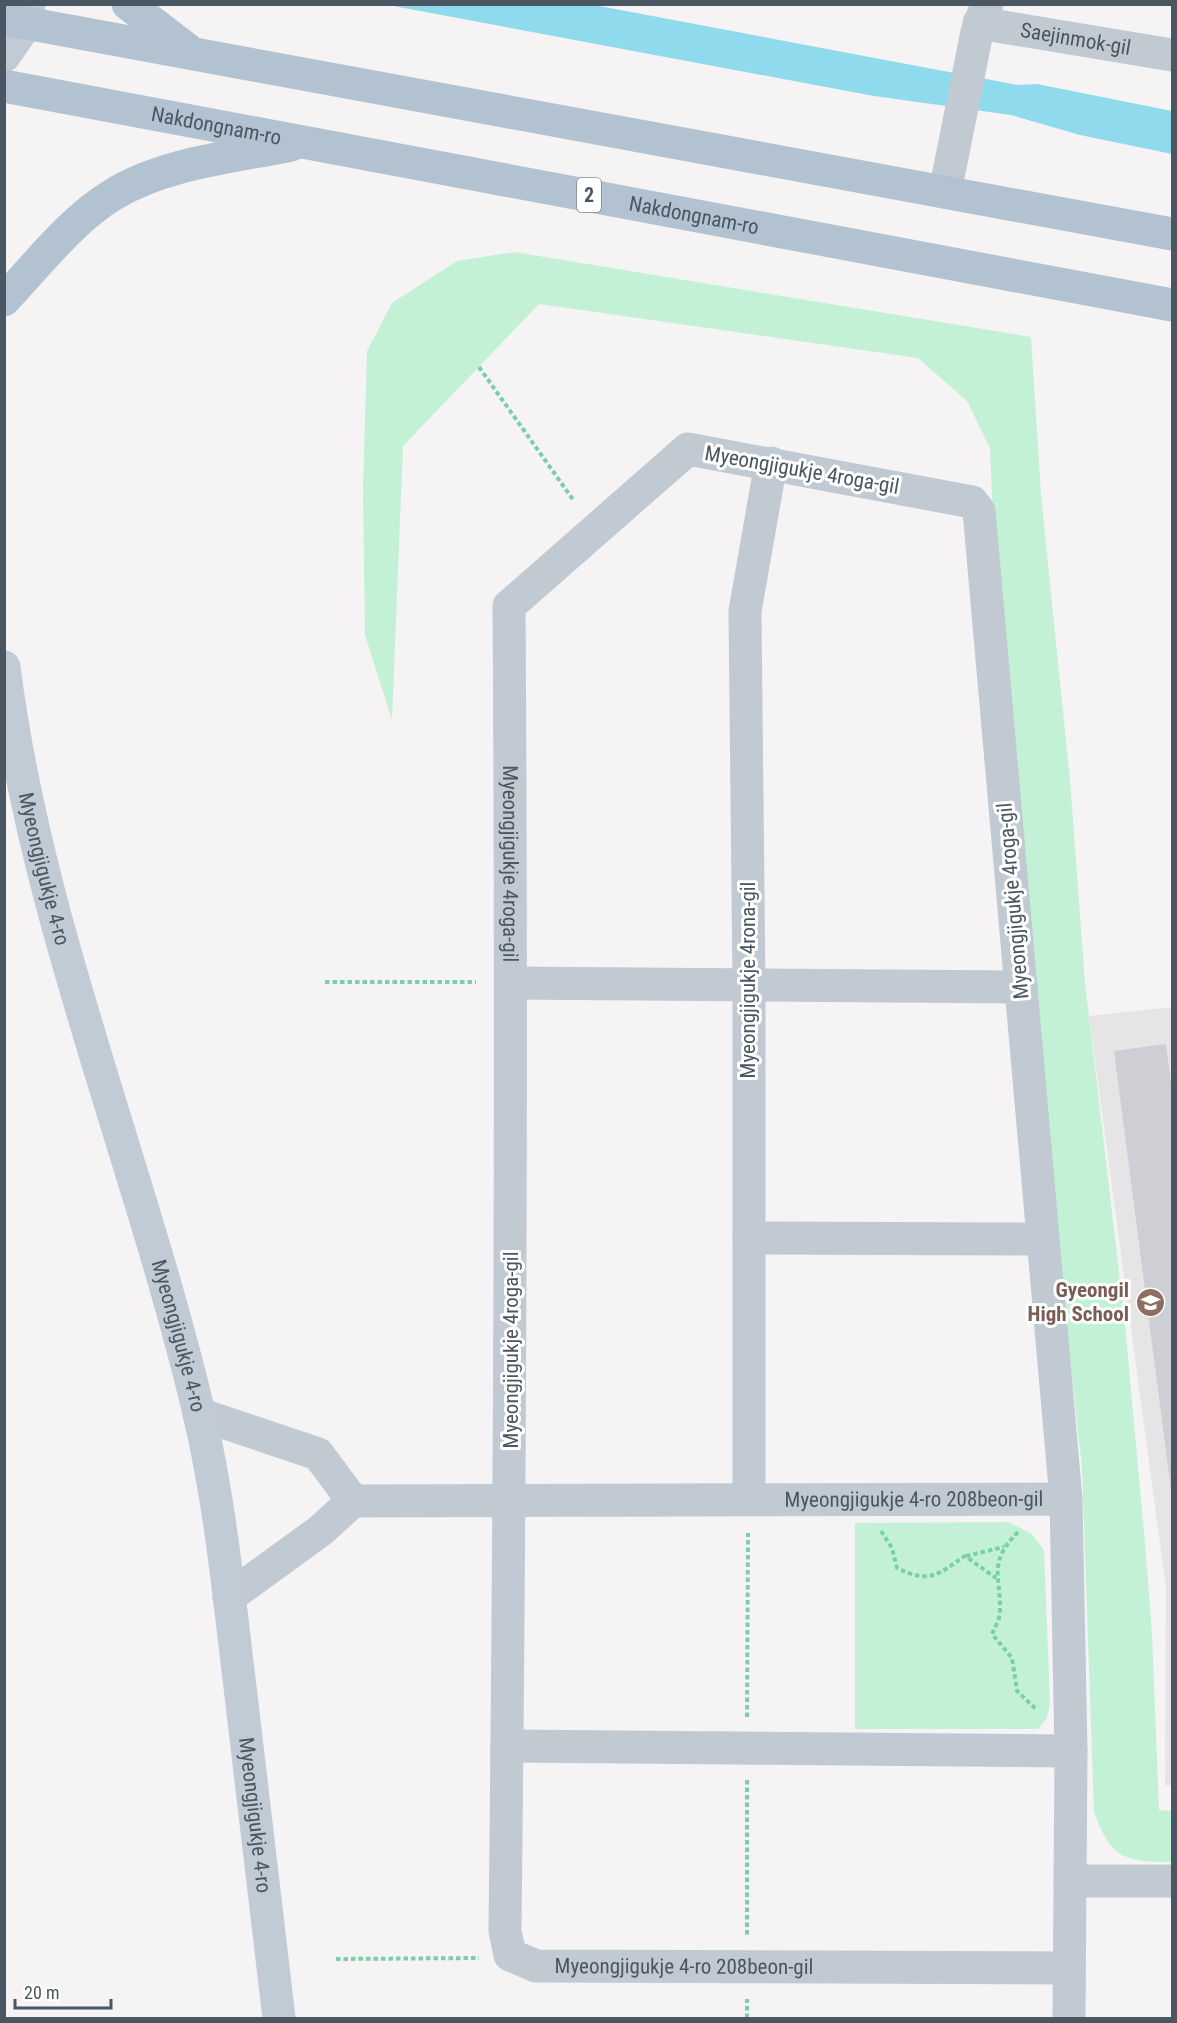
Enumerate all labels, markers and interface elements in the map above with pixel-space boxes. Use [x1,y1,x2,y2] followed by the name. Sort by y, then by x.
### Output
[1019,18,1133,60] street label: Saejinmok-gil
[149,102,283,150] street label: Nakdongnam-ro
[577,178,601,212] road number: 2
[627,191,761,239] street label: Nakdongnam-ro
[703,441,901,499] street label: Myeongjigukje 4roga-gil
[498,765,522,962] street label: Myeongjigukje 4roga-gil
[14,790,75,948] street label: Myeongjigukje 4-ro
[992,802,1034,1000] street label: Myeongjigukje 4roga-gil
[736,882,760,1078] street label: Myeongjigukje 4rona-gil
[499,1252,523,1448] street label: Myeongjigukje 4roga-gil
[146,1257,210,1414] street label: Myeongjigukje 4-ro
[1028,1278,1129,1326] place label: Gyeongil High School
[1134,1286,1166,1318] school or university icon: Gyeongil High School
[785,1487,1043,1512] street label: Myeongjigukje 4-ro 208beon-gil
[234,1736,276,1894] street label: Myeongjigukje 4-ro
[555,1954,813,1979] street label: Myeongjigukje 4-ro 208beon-gil
[15,1972,111,2010] scale bar
[24,1982,59,2003] text: 20 m

